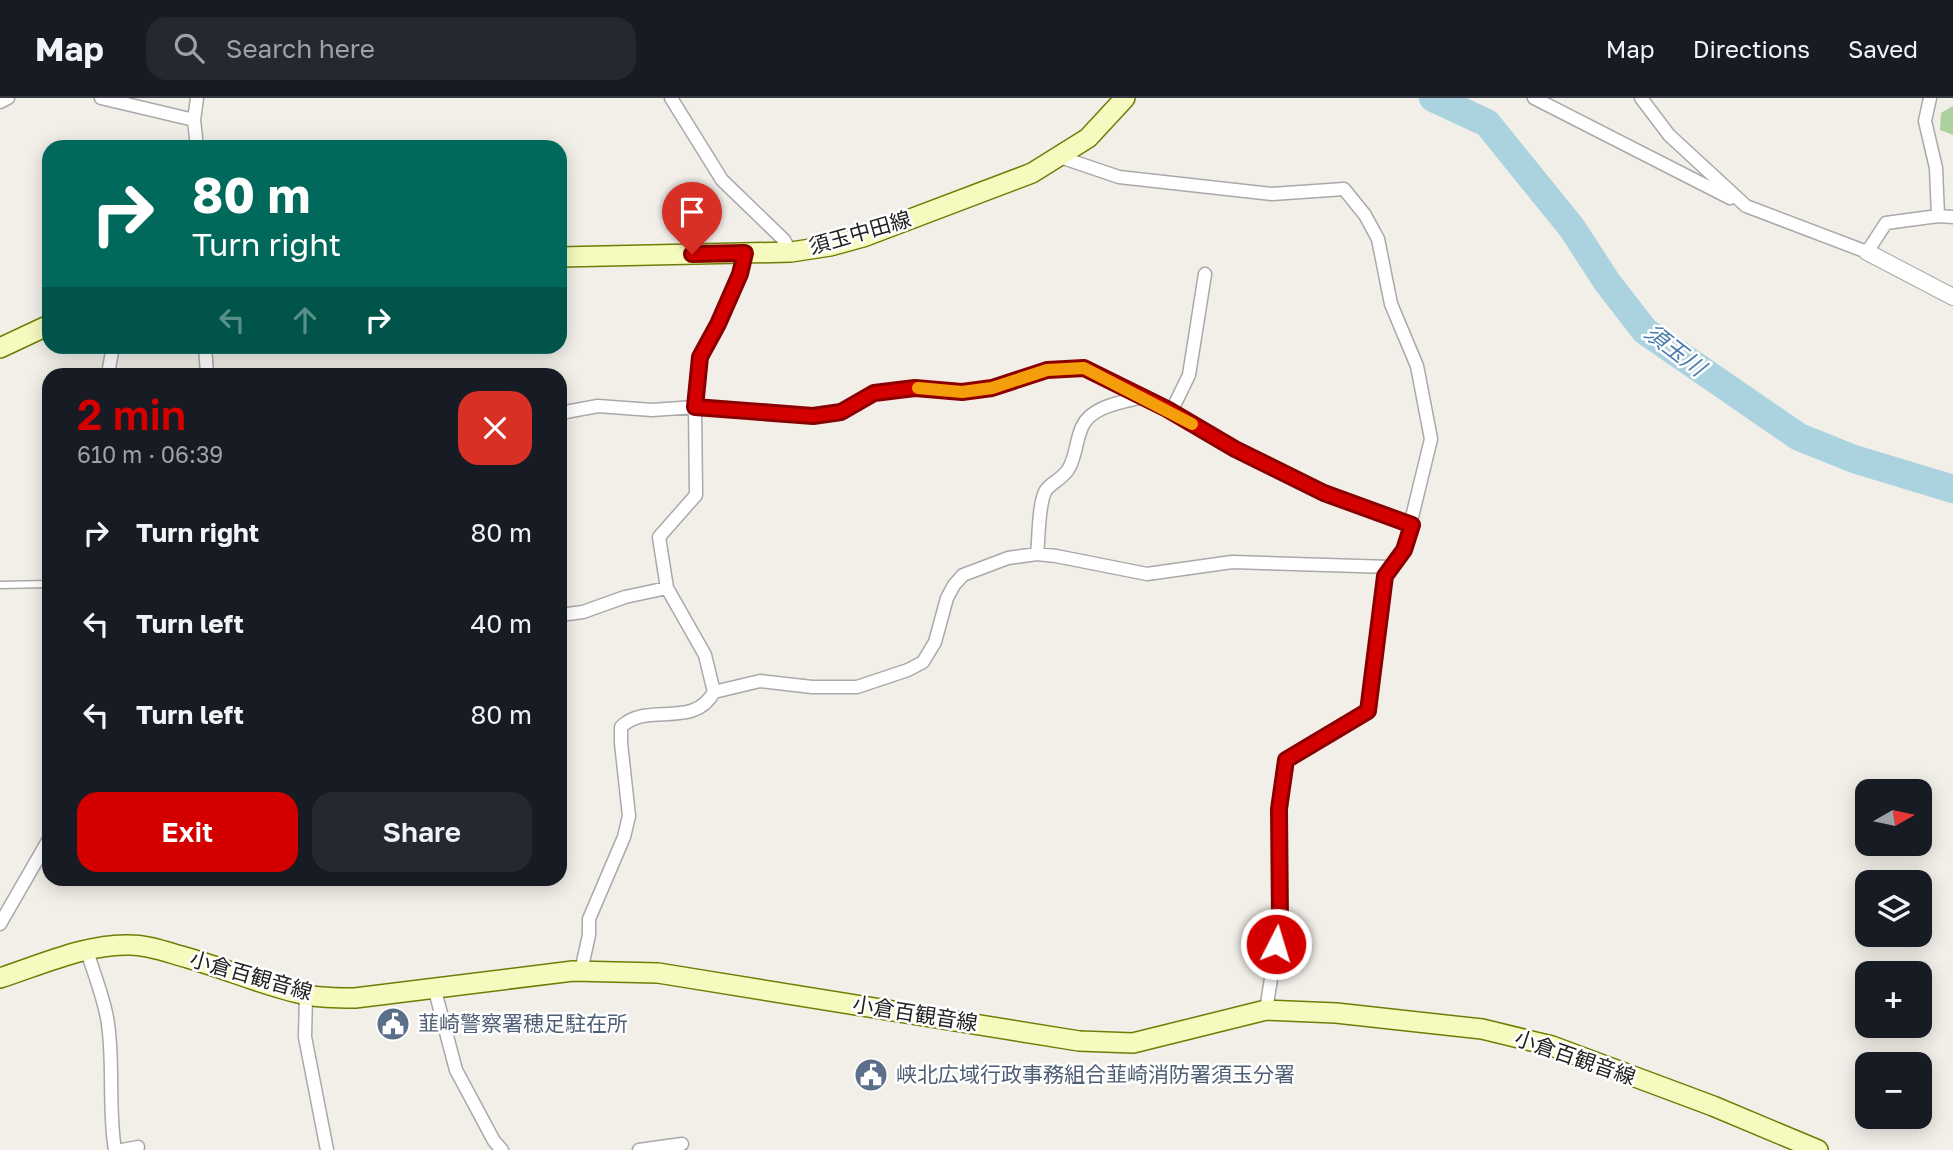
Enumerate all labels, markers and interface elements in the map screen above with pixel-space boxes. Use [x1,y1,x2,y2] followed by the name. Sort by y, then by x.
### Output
[146,17,636,80] search box
[35,29,104,68] text: Map
[170,29,208,67] icon: search
[226,33,375,64] text: Search here
[1606,34,1655,63] text: Map
[1693,34,1810,63] text: Directions
[1848,34,1918,63] text: Saved
[192,165,310,224] text: 80 m
[77,168,168,259] icon: right
[662,182,722,254] pin
[673,193,711,231] icon: arrive
[806,205,914,259] street label: 須玉中田線
[192,225,341,263] text: Turn right
[213,301,251,339] icon: left
[286,301,324,339] icon: ahead
[359,301,397,339] icon: right
[1640,317,1714,383] water label: 須玉川
[77,389,186,439] text: 2 min
[458,391,532,465] button: close
[77,440,223,468] text: 610 m · 06:39
[77,514,115,552] icon: right
[136,517,259,548] text: Turn right
[471,517,532,548] text: 80 m
[77,605,115,643] icon: left
[136,608,244,639] text: Turn left
[471,608,532,639] text: 40 m
[77,696,115,734] icon: left
[136,699,244,730] text: Turn left
[471,699,532,730] text: 80 m
[1855,779,1932,856] north arrow
[1855,779,1932,1129] map controls
[77,792,298,872] button: Exit
[312,792,532,872] button: Share
[1855,870,1932,947] button: layers
[1239,907,1313,981] position arrow
[187,945,315,1005] street label: 小倉百観音線
[1855,961,1932,1038] button: +
[851,990,979,1036] street label: 小倉百観音線
[374,1005,412,1043] public building icon: 韮崎警察署穂足駐在所
[418,1010,628,1036] place label: 韮崎警察署穂足駐在所
[1512,1024,1639,1090] street label: 小倉百観音線
[1855,1052,1932,1129] button: −
[852,1056,890,1094] public building icon: 峡北広域行政事務組合韮崎消防署須玉分署
[896,1061,1295,1087] place label: 峡北広域行政事務組合韮崎消防署須玉分署

